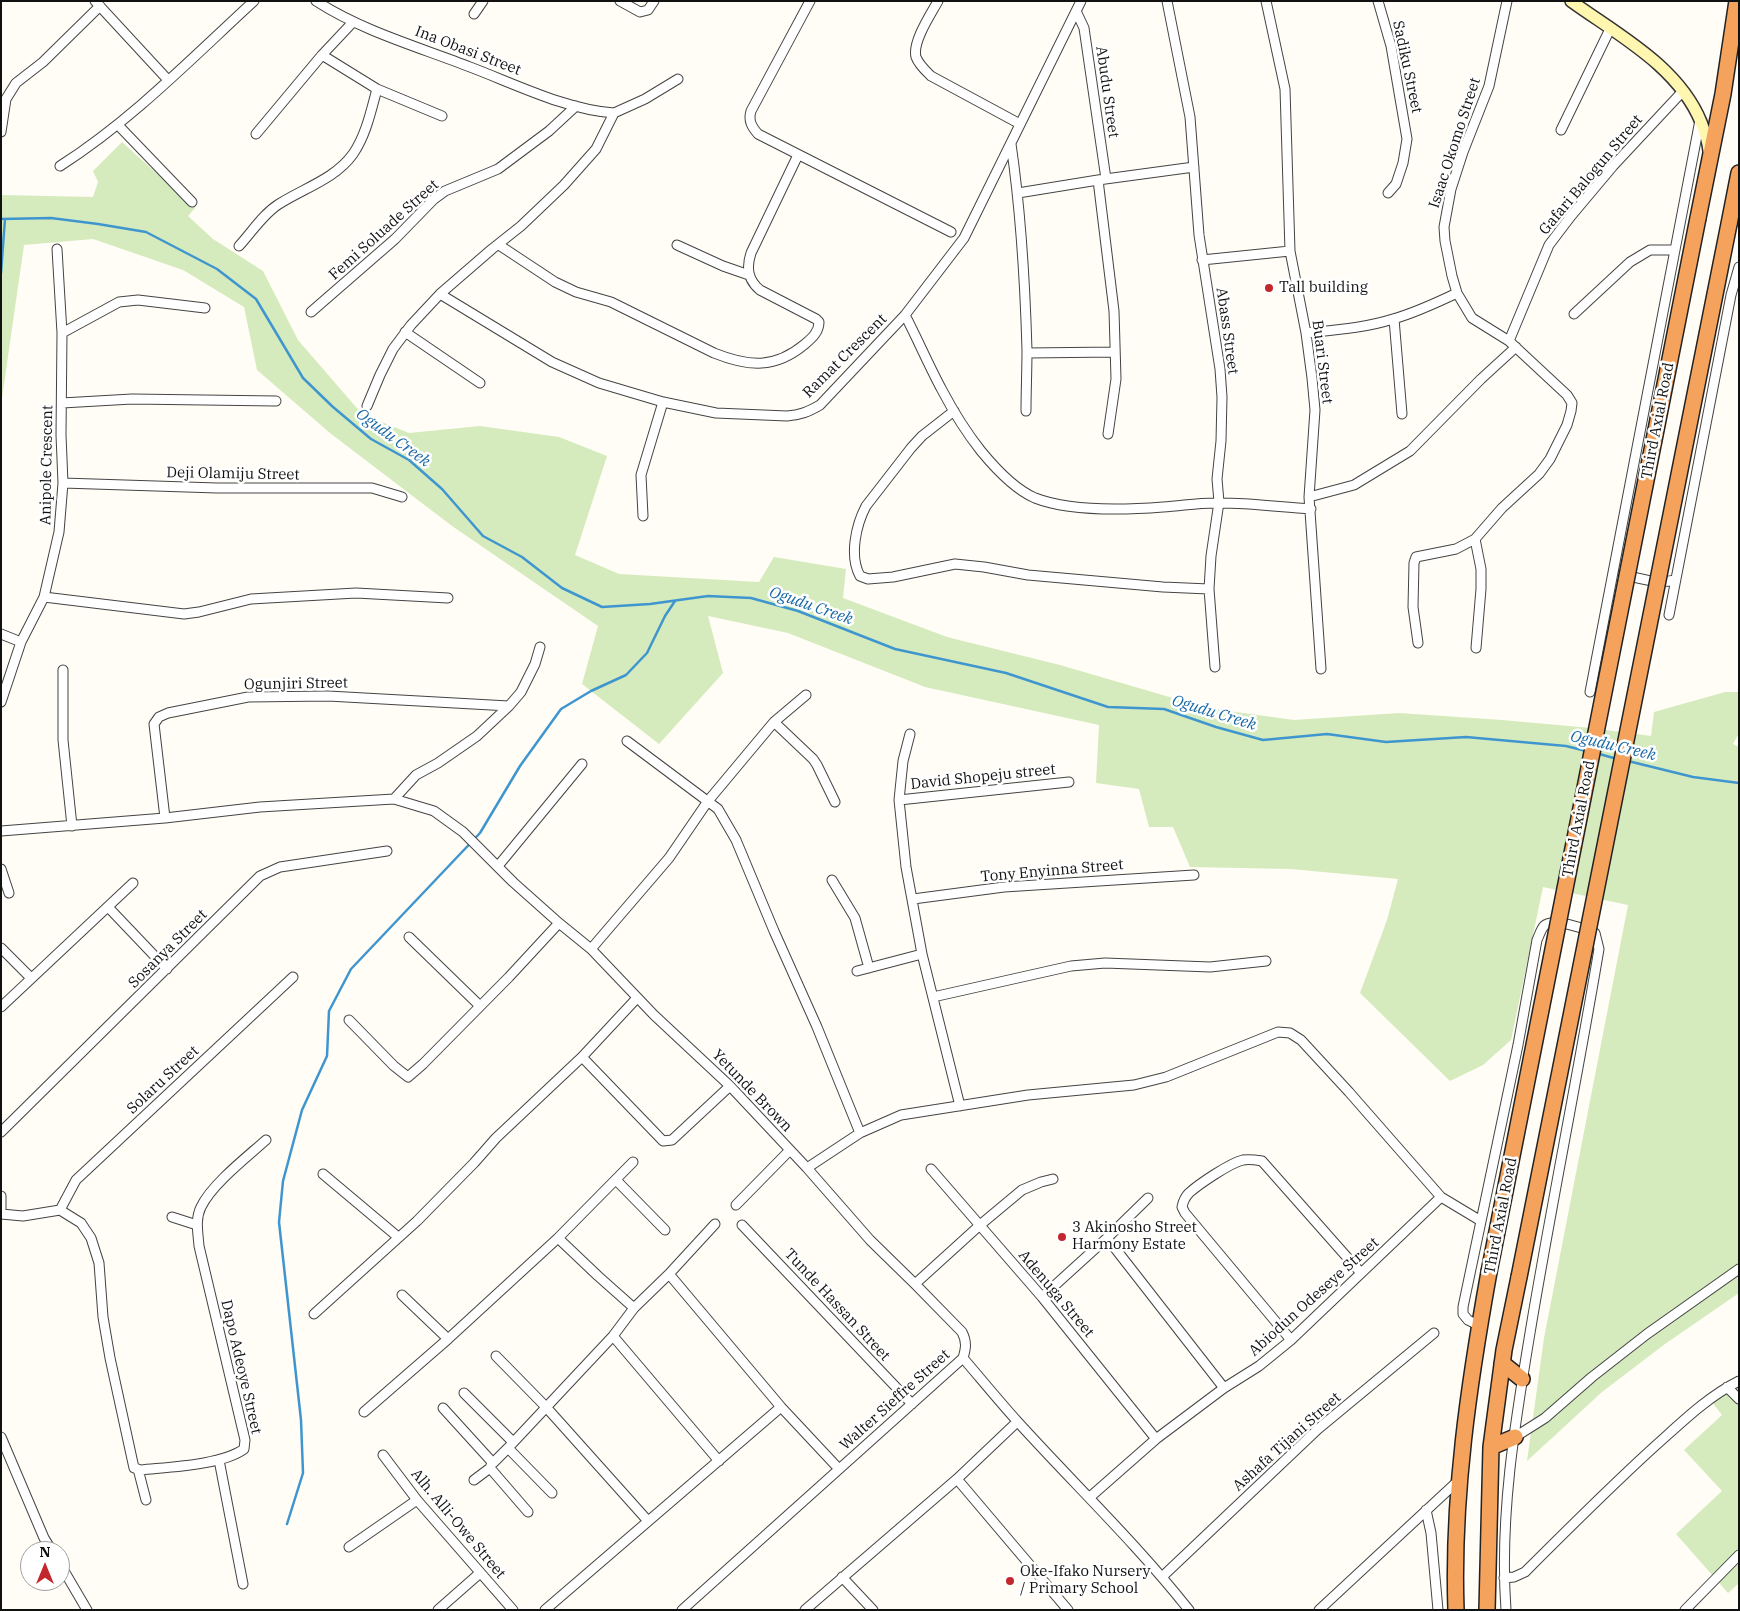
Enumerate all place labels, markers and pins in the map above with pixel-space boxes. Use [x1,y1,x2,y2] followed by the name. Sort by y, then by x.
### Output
[1279,279,1368,297] place label: Tall building
[1263,282,1275,294] marker: Tall building
[1072,1219,1197,1254] place label: 3 Akinosho Street Harmony Estate
[1056,1231,1068,1243] marker: 3 Akinosho Street Harmony Estate
[1020,1563,1150,1598] place label: Oke-Ifako Nursery / Primary School
[1004,1575,1016,1587] marker: Oke-Ifako Nursery / Primary School

